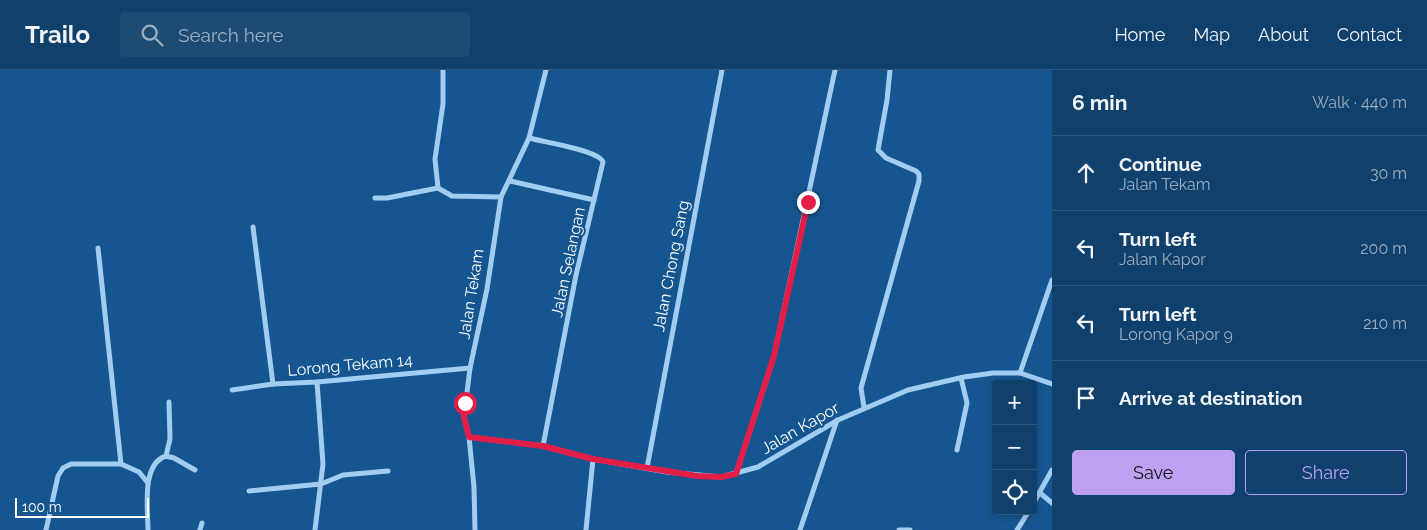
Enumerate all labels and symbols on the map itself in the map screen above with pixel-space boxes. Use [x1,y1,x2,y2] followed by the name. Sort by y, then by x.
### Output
[797,191,820,214] route end
[649,199,693,333] street label: Jalan Chong Sang
[547,205,589,319] street label: Jalan Selangan
[454,247,488,341] street label: Jalan Tekam
[287,350,413,380] street label: Lorong Tekam 14
[454,392,477,415] route start
[758,398,843,458] street label: Jalan Kapor
[15,495,149,518] scale bar

